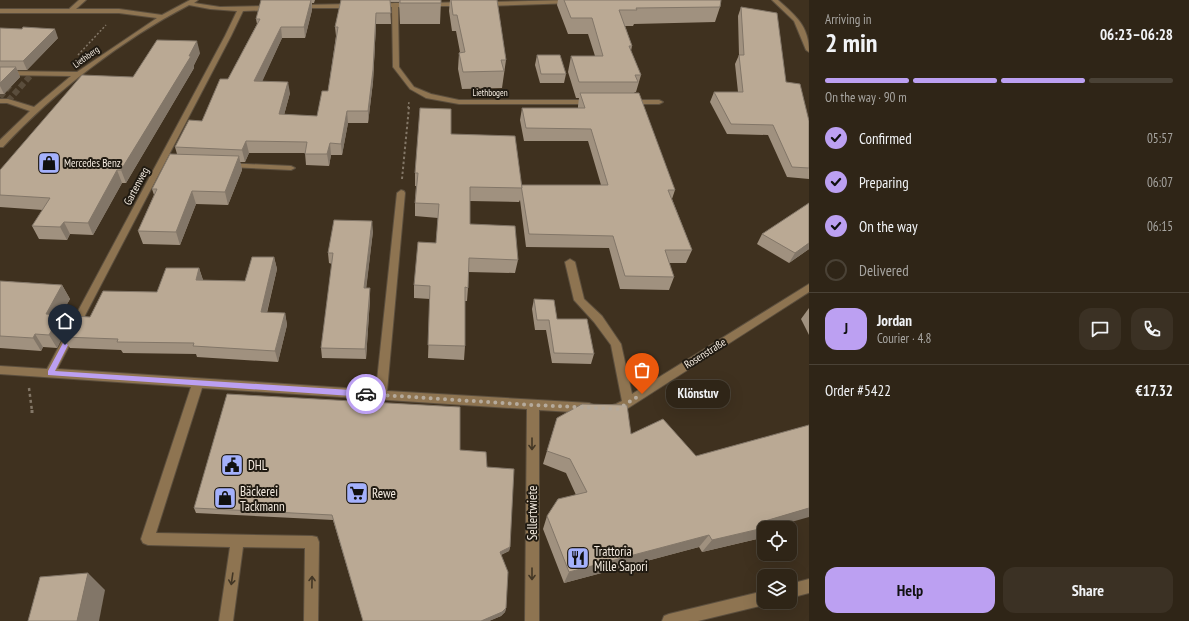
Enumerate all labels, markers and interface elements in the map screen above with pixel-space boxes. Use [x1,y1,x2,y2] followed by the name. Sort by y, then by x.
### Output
[825,11,872,28] text: Arriving in
[1100,25,1173,44] text: 06:23–06:28
[825,26,878,59] text: 2 min
[70,43,101,70] street label: Liethberg
[472,87,508,98] street label: Liethbogen
[825,89,907,106] text: On the way · 90 m
[825,127,847,149] icon: check
[859,129,912,148] text: Confirmed
[1147,130,1173,147] text: 05:57
[36,150,62,176] shop icon: Mercedes Benz
[64,156,121,170] place label: Mercedes Benz
[120,164,152,207] street label: Gartenweg
[825,171,847,193] icon: check
[859,173,909,192] text: Preparing
[1147,174,1173,191] text: 06:07
[825,215,847,237] icon: check
[859,217,918,236] text: On the way
[1147,218,1173,235] text: 06:15
[859,261,909,280] text: Delivered
[48,304,82,345] pin
[1079,308,1121,350] button: chat
[1131,308,1173,350] button: phone
[54,310,76,332] icon: home
[877,311,912,330] text: Jordan
[844,319,848,338] text: J
[877,330,931,347] text: Courier · 4.8
[681,334,729,371] street label: Rosenstraße
[625,353,659,394] pin
[631,359,653,381] icon: bag
[346,374,386,414] courier
[666,380,730,408] callout: Klönstuv
[825,381,891,400] text: Order #5422
[1135,381,1173,400] text: €17.32
[355,383,377,405] icon: car
[678,385,718,402] text: Klönstuv
[528,437,536,450] one-way arrow
[219,452,245,478] public building icon: DHL
[248,457,268,474] place label: DHL
[344,480,370,506] supermarket icon: Rewe
[240,483,285,515] place label: Bäckerei Tackmann
[212,485,238,511] shop icon: Bäckerei Tackmann
[372,485,396,502] place label: Rewe
[524,486,541,540] street label: Sellertwiete
[757,521,797,609] map controls
[757,521,797,561] button: locate
[594,543,648,575] place label: Trattoria Mille Sapori
[565,545,591,571] restaurant icon: Trattoria Mille Sapori
[528,567,536,580] one-way arrow
[825,567,995,613] button: Help
[1003,567,1173,613] button: Share
[757,569,797,609] button: layers
[228,572,236,585] one-way arrow
[308,576,316,589] one-way arrow

